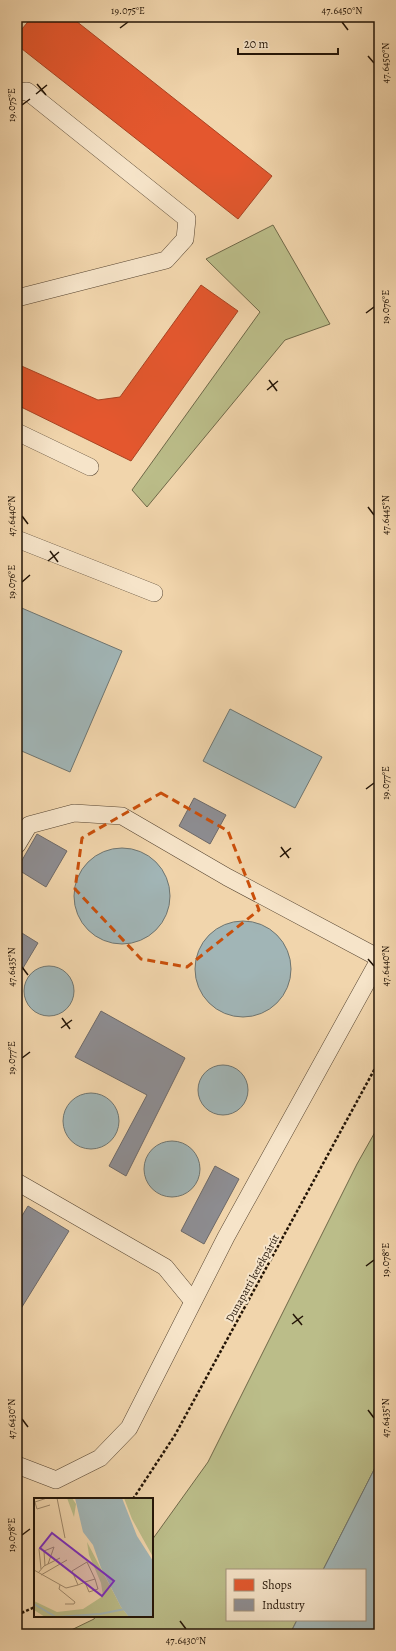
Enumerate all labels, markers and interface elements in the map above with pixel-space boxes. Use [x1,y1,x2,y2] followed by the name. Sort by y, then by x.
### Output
[111,4,145,17] text: 19.075°E
[322,4,362,17] text: 47.6450°N
[238,30,338,56] scale bar
[244,36,268,52] text: 20 m
[379,43,392,83] text: 47.6450°N
[5,88,18,122] text: 19.075°E
[379,290,392,324] text: 19.076°E
[379,495,392,535] text: 47.6445°N
[5,496,18,537] text: 47.6440°N
[5,565,18,599] text: 19.076°E
[379,766,392,800] text: 19.077°E
[379,946,392,987] text: 47.6440°N
[5,947,18,987] text: 47.6435°N
[5,1041,18,1075] text: 19.077°E
[222,1231,283,1325] street label: Dunaparti kerékpárút
[379,1243,392,1277] text: 19.078°E
[379,1398,392,1438] text: 47.6435°N
[5,1399,18,1439] text: 47.6430°N
[34,1498,153,1617] inset map
[5,1518,18,1552] text: 19.078°E
[226,1569,366,1621] legend
[262,1577,292,1593] text: Shops
[262,1597,305,1613] text: Industry
[166,1634,206,1647] text: 47.6430°N

